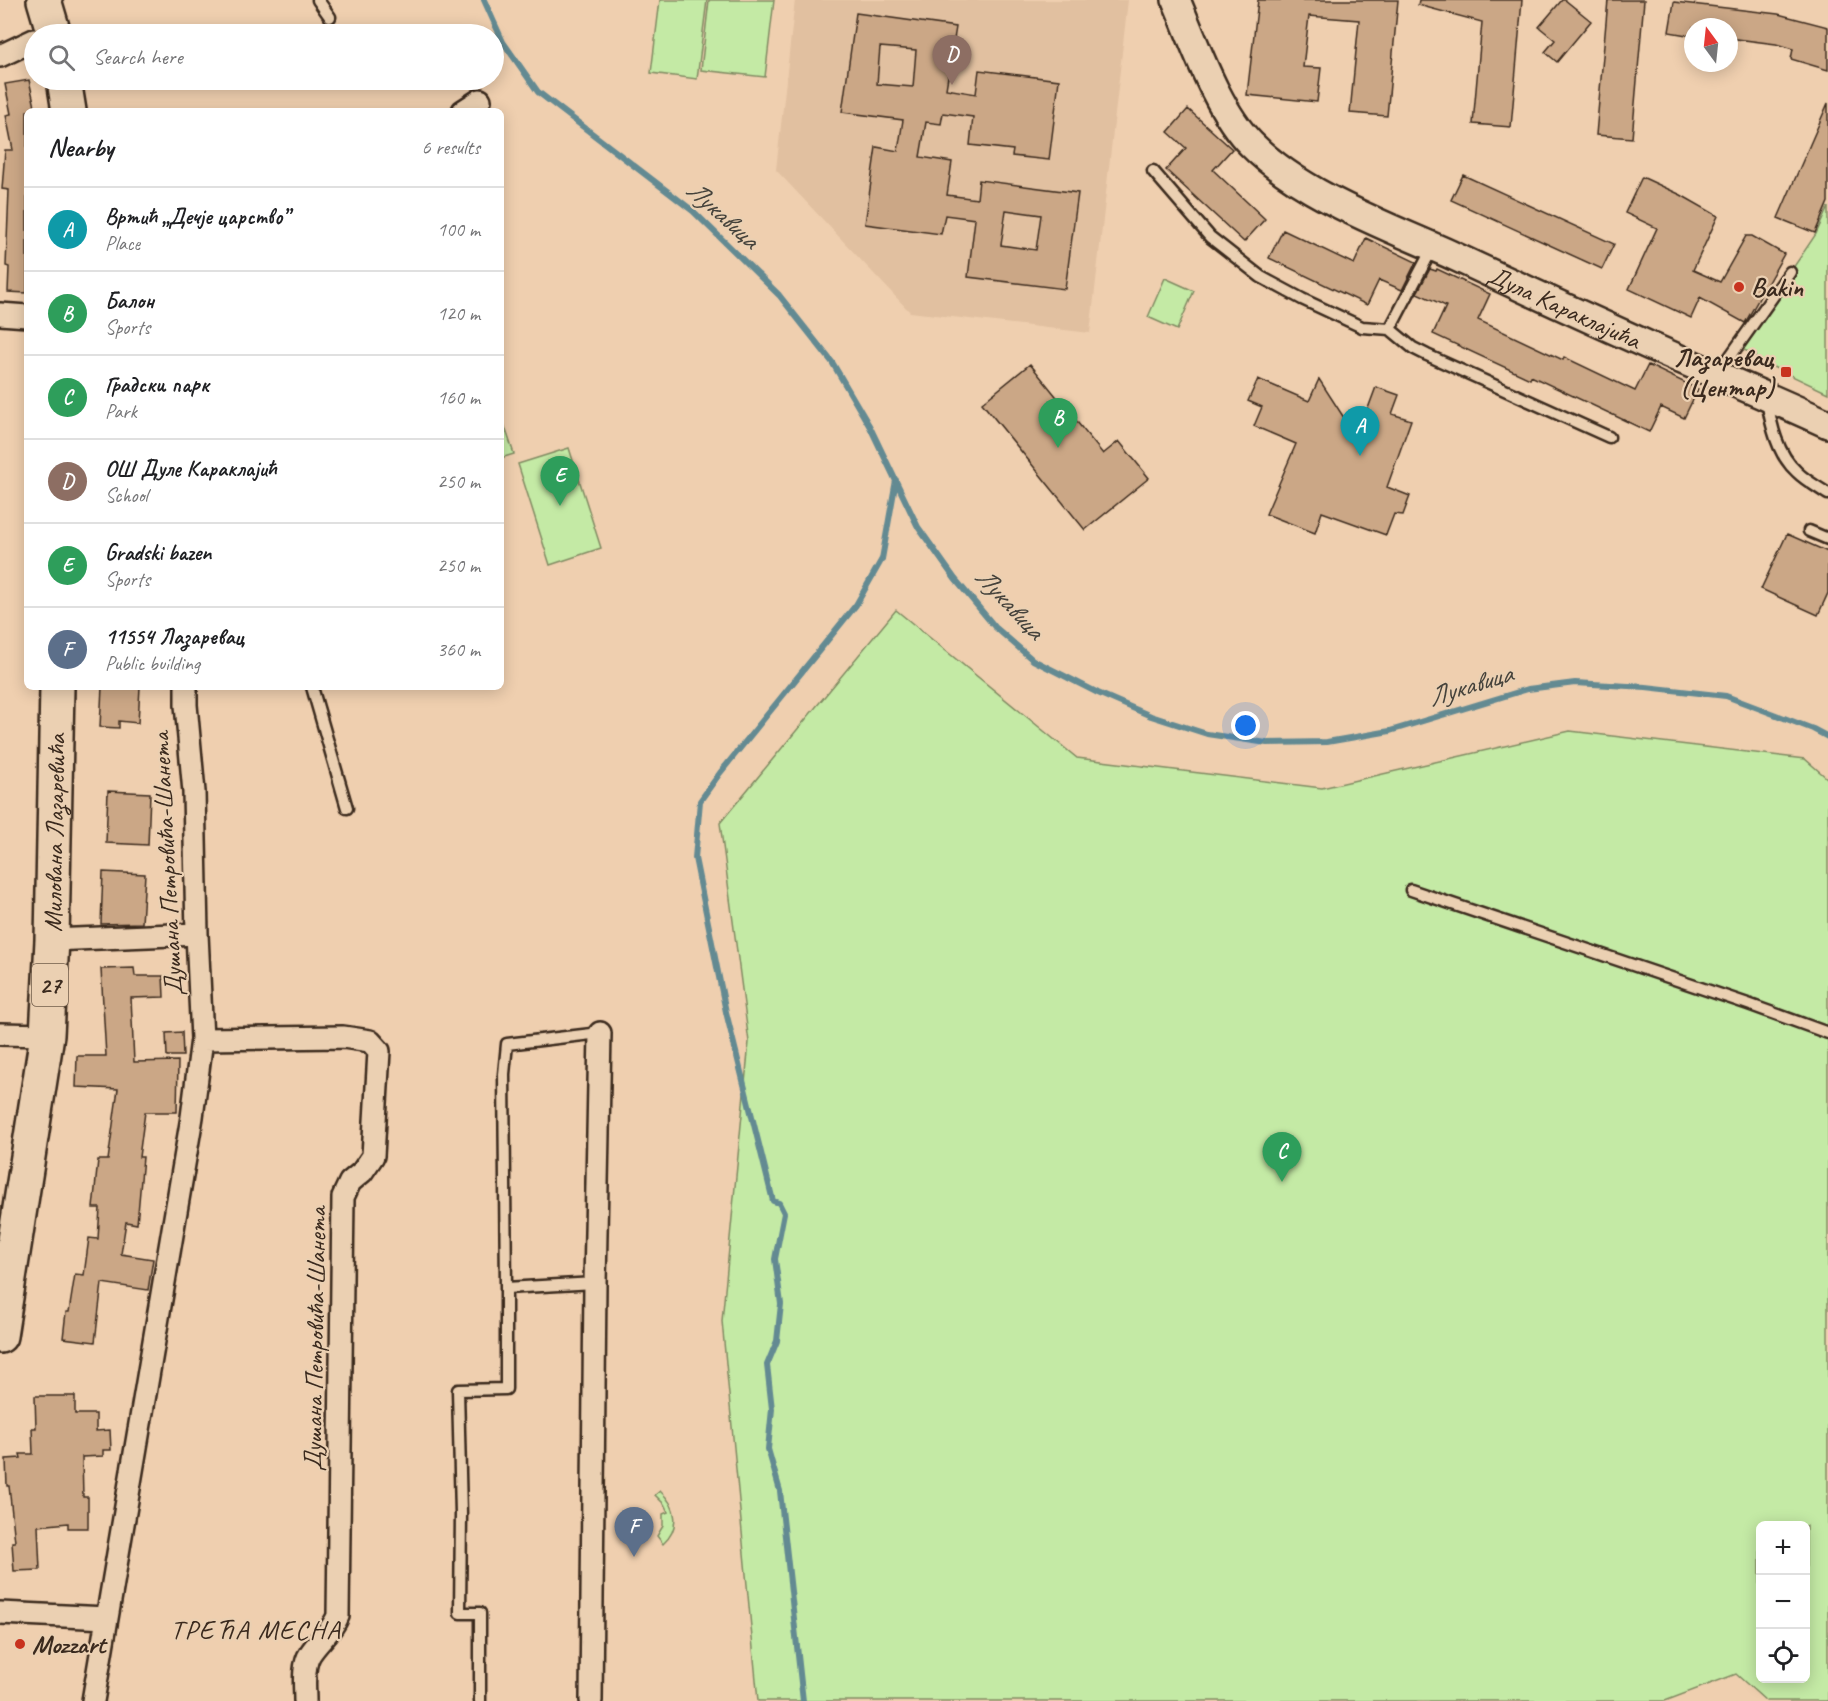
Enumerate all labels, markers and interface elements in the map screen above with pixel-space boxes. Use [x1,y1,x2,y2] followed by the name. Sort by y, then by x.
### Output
[1684,18,1738,72] north arrow
[24,24,504,90] search box
[932,36,972,85] pin: D
[45,41,78,74] icon: search
[93,43,183,71] text: Search here
[48,131,113,164] text: Nearby
[421,135,480,160] text: 6 results
[680,172,768,257] water label: Лукавица
[105,203,288,231] text: Вртић „Дечје царство”
[62,217,73,242] text: A
[437,217,480,242] text: 100 m
[105,231,140,256] text: Place
[1482,258,1647,357] street label: Дула Караклајића
[1751,271,1804,304] place label: Bakin
[1732,280,1746,294] marker: Bakin
[105,287,154,315] text: Балон
[62,301,73,326] text: B
[437,301,480,326] text: 120 m
[105,315,150,340] text: Sports
[1673,341,1776,404] place label: Лазаревац (Центар)
[1779,365,1793,379] marker: Лазаревац (Центар)
[105,371,209,399] text: Градски парк
[63,385,72,410] text: C
[437,385,480,410] text: 160 m
[1038,398,1078,448] pin: B
[105,399,137,424] text: Park
[1340,406,1380,456] pin: A
[105,455,277,483] text: ОШ Дуле Караклајић
[540,456,580,506] pin: E
[62,469,73,494] text: D
[437,469,480,494] text: 250 m
[105,483,148,508] text: School
[105,539,211,567] text: Gradski bazen
[62,553,73,578] text: E
[437,553,480,578] text: 250 m
[968,560,1053,648] water label: Лукавица
[105,567,150,592] text: Sports
[105,623,244,651] text: 11554 Лазаревац
[63,637,72,662] text: F
[437,637,480,662] text: 360 m
[105,651,200,676] text: Public building
[1424,655,1518,714] water label: Лукавица
[1231,711,1260,740] your location
[143,729,190,997] street label: Душана Петровића-Шанета
[36,732,73,932] street label: Милована Лазаревића
[32,964,68,1006] road number: 27
[1262,1132,1302,1182] pin: C
[296,1204,334,1471] street label: Душана Петровића-Шанета
[614,1508,654,1557] pin: F
[1756,1521,1810,1683] map controls
[1756,1521,1810,1575] button: +
[1756,1575,1810,1629] button: −
[171,1613,341,1647] district label: ТРЕЋА МЕСНА
[32,1628,108,1661] place label: Mozzart
[1756,1629,1810,1683] button: locate
[13,1637,27,1651] marker: Mozzart

